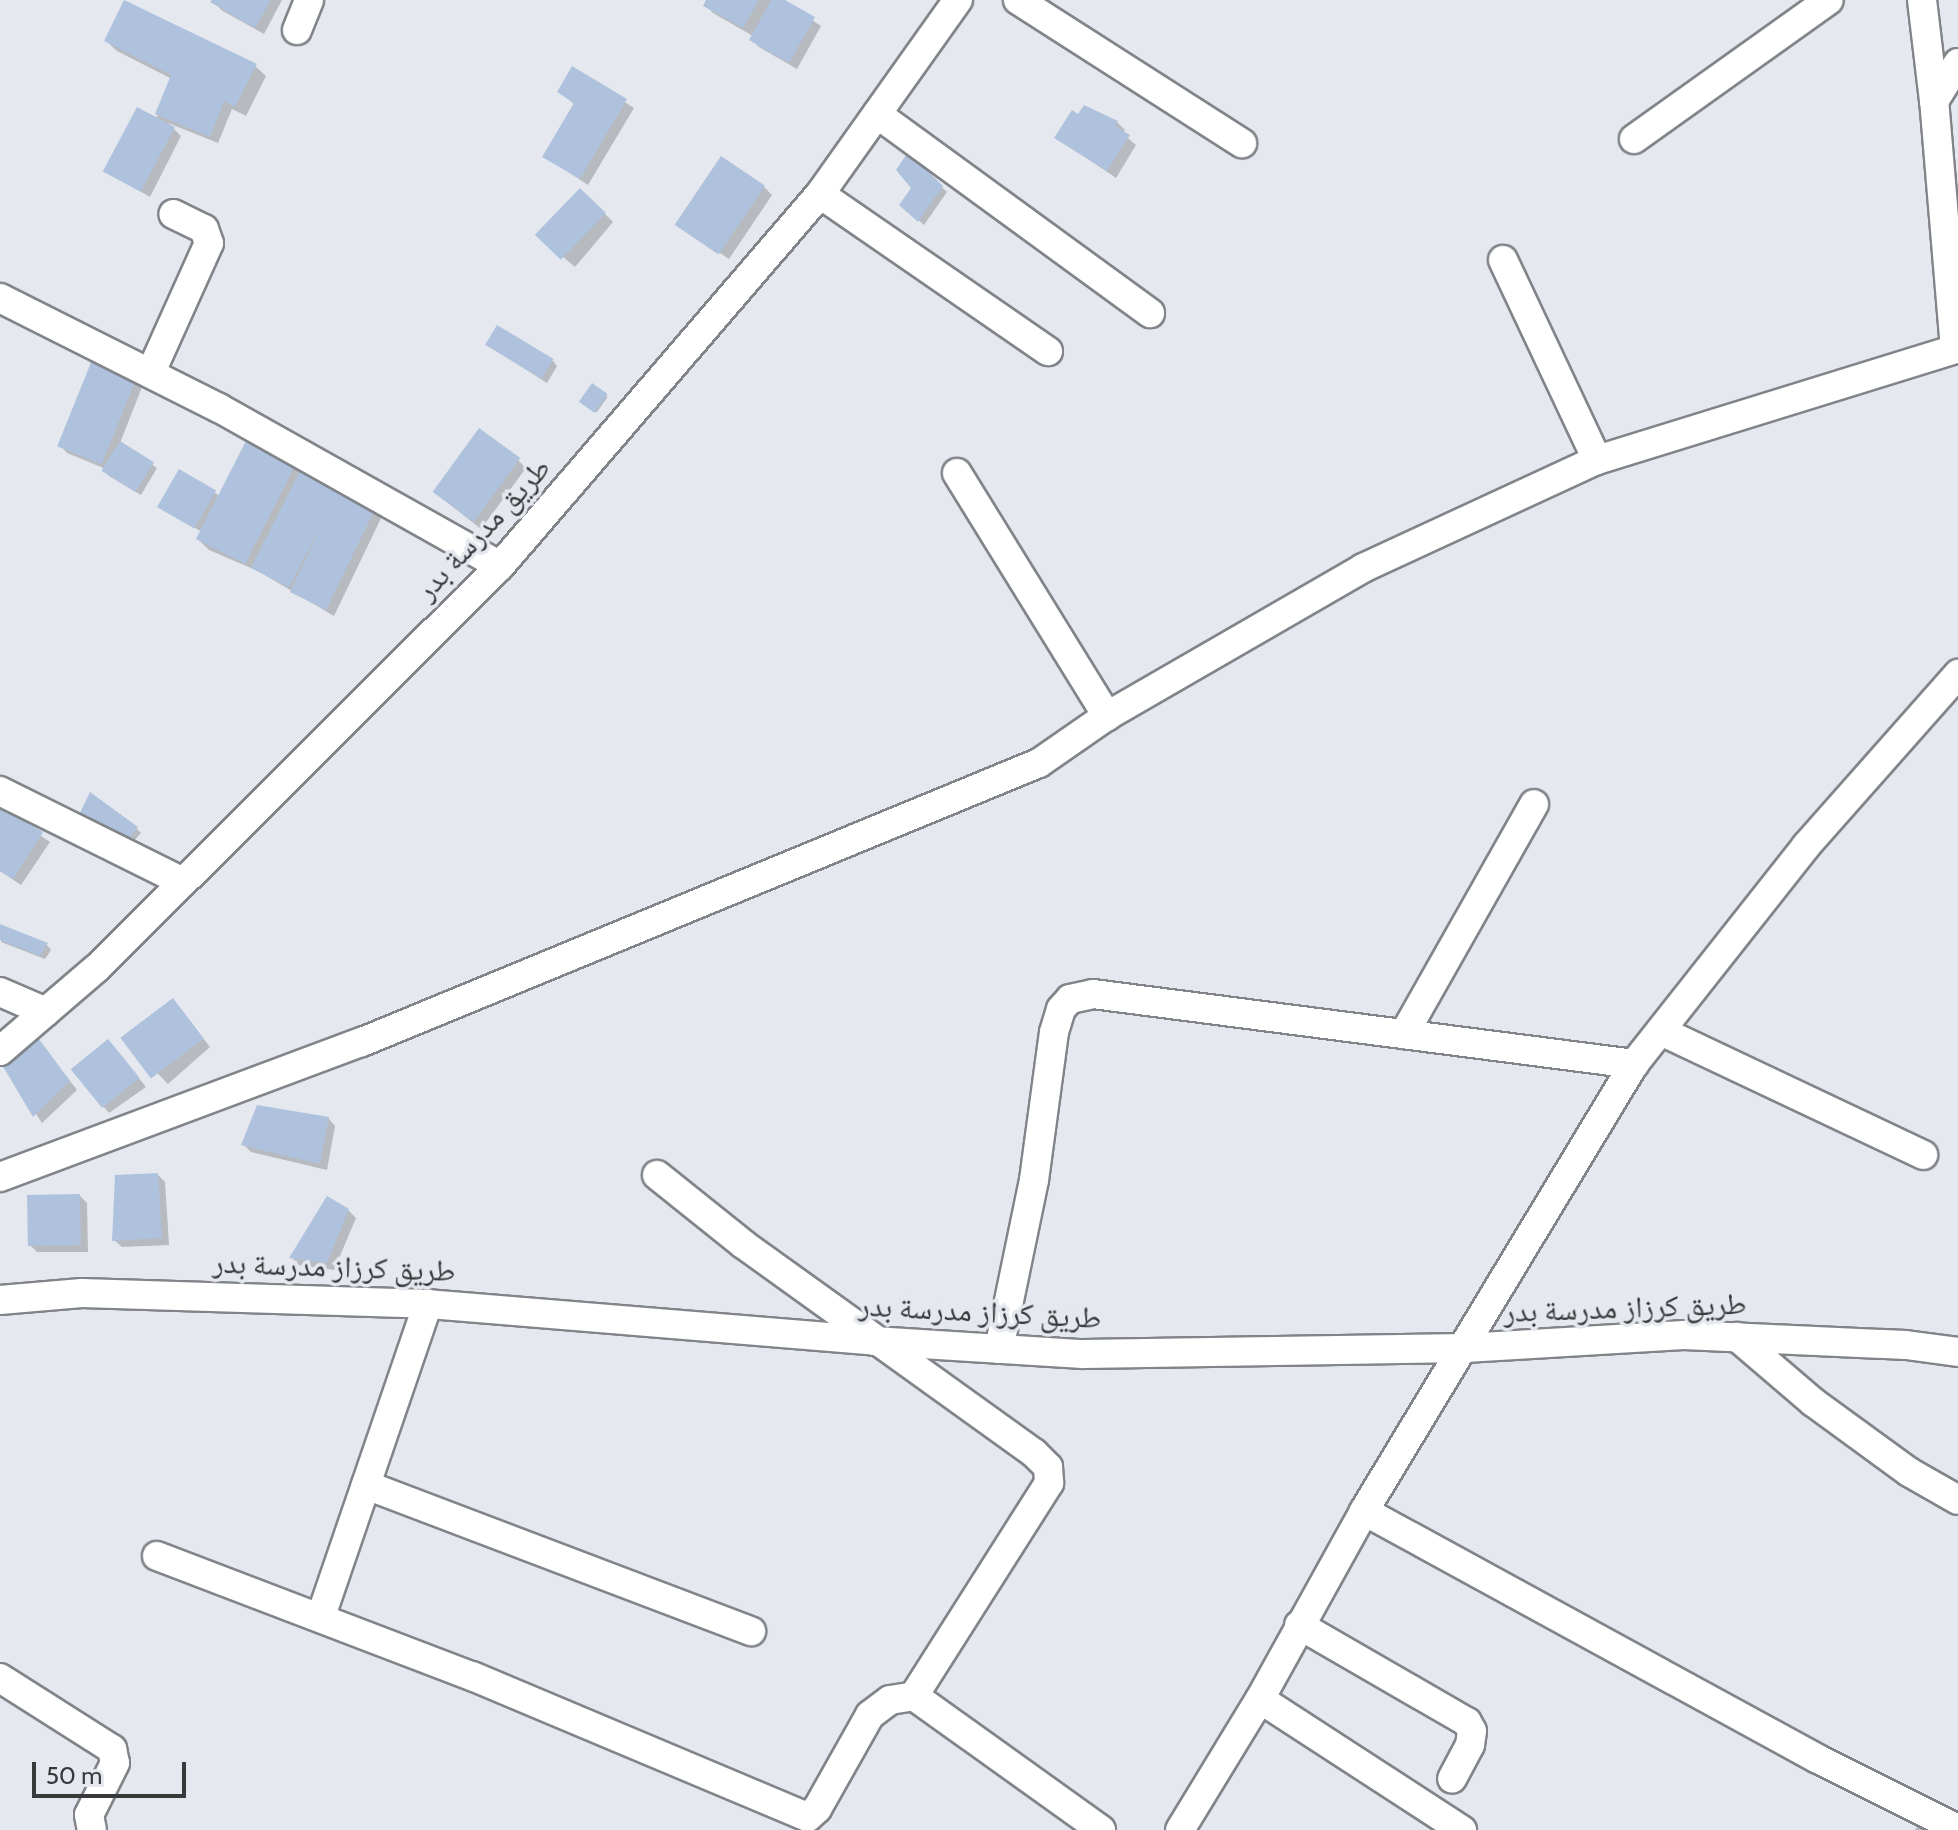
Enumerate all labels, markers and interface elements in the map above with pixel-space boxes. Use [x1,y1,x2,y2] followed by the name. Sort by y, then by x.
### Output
[408,450,558,608] street label: طريق مدرسة بدر
[212,1245,456,1289] street label: طريق كرزاز مدرسة بدر
[1503,1286,1747,1330] street label: طريق كرزاز مدرسة بدر
[858,1288,1102,1336] street label: طريق كرزاز مدرسة بدر
[36,1746,190,1796] scale bar
[46,1761,102,1790] text: 50 m

